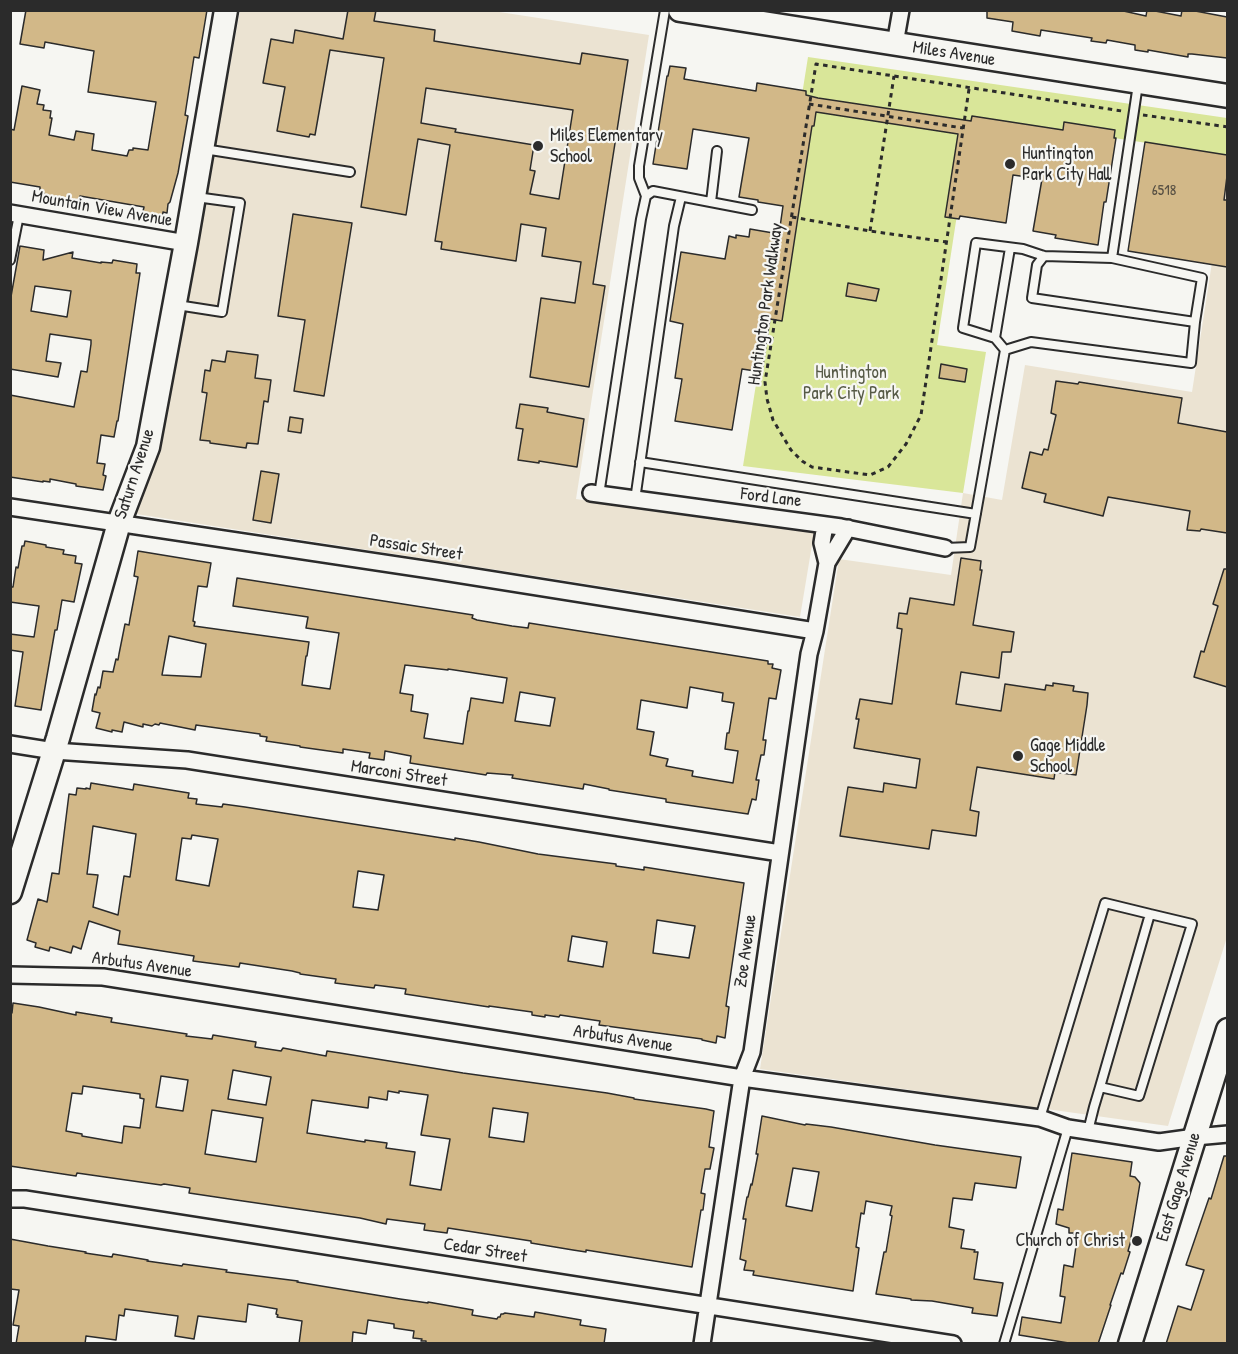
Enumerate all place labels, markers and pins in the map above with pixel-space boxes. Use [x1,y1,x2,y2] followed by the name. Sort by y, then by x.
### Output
[550,125,663,168] place label: Miles Elementary School
[531,139,545,153] marker: Miles Elementary School
[1022,143,1111,186] place label: Huntington Park City Hall
[1003,157,1017,171] marker: Huntington Park City Hall
[1030,735,1106,777] place label: Gage Middle School
[1011,749,1025,763] marker: Gage Middle School
[1015,1230,1125,1252] place label: Church of Christ
[1130,1234,1144,1248] marker: Church of Christ

